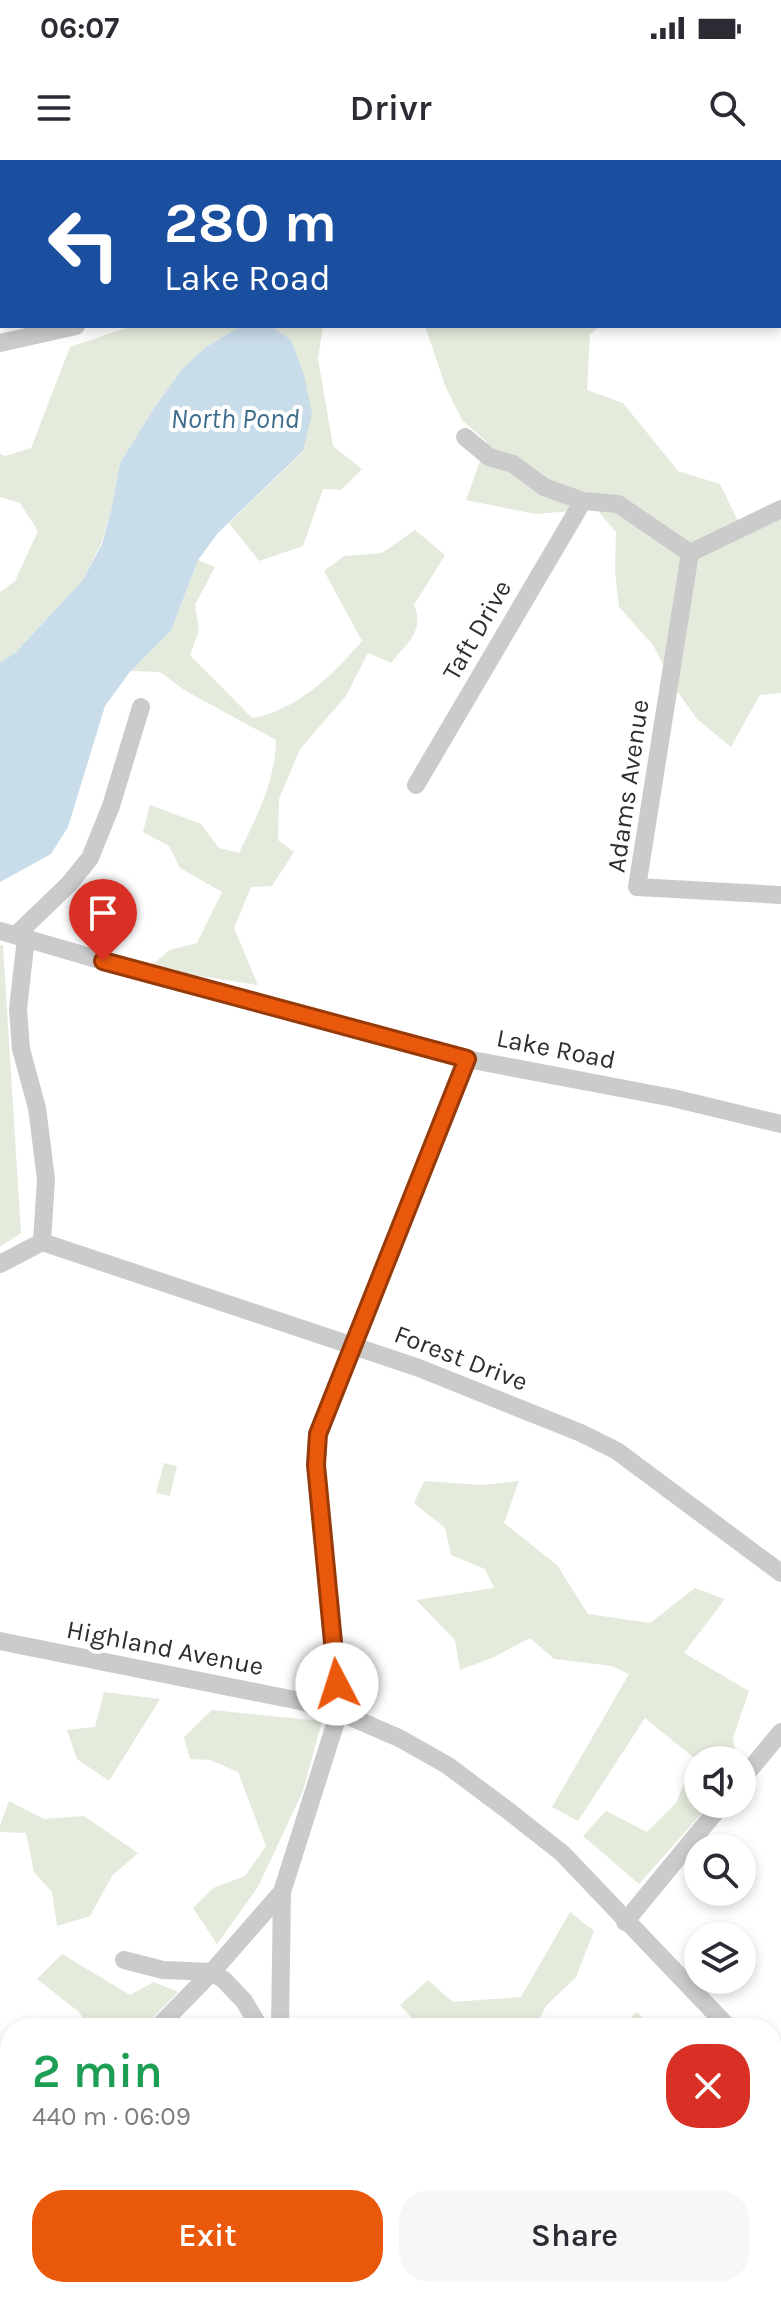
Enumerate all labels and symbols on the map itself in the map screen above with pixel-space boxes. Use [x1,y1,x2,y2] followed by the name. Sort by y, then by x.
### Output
[170,402,300,435] water label: North Pond
[436,574,518,686] street label: Taft Drive
[601,697,655,875] street label: Adams Avenue
[69,879,137,961] pin
[494,1022,618,1076] street label: Lake Road
[390,1318,532,1398] street label: Forest Drive
[64,1614,266,1682] street label: Highland Avenue
[295,1642,379,1726] position arrow

